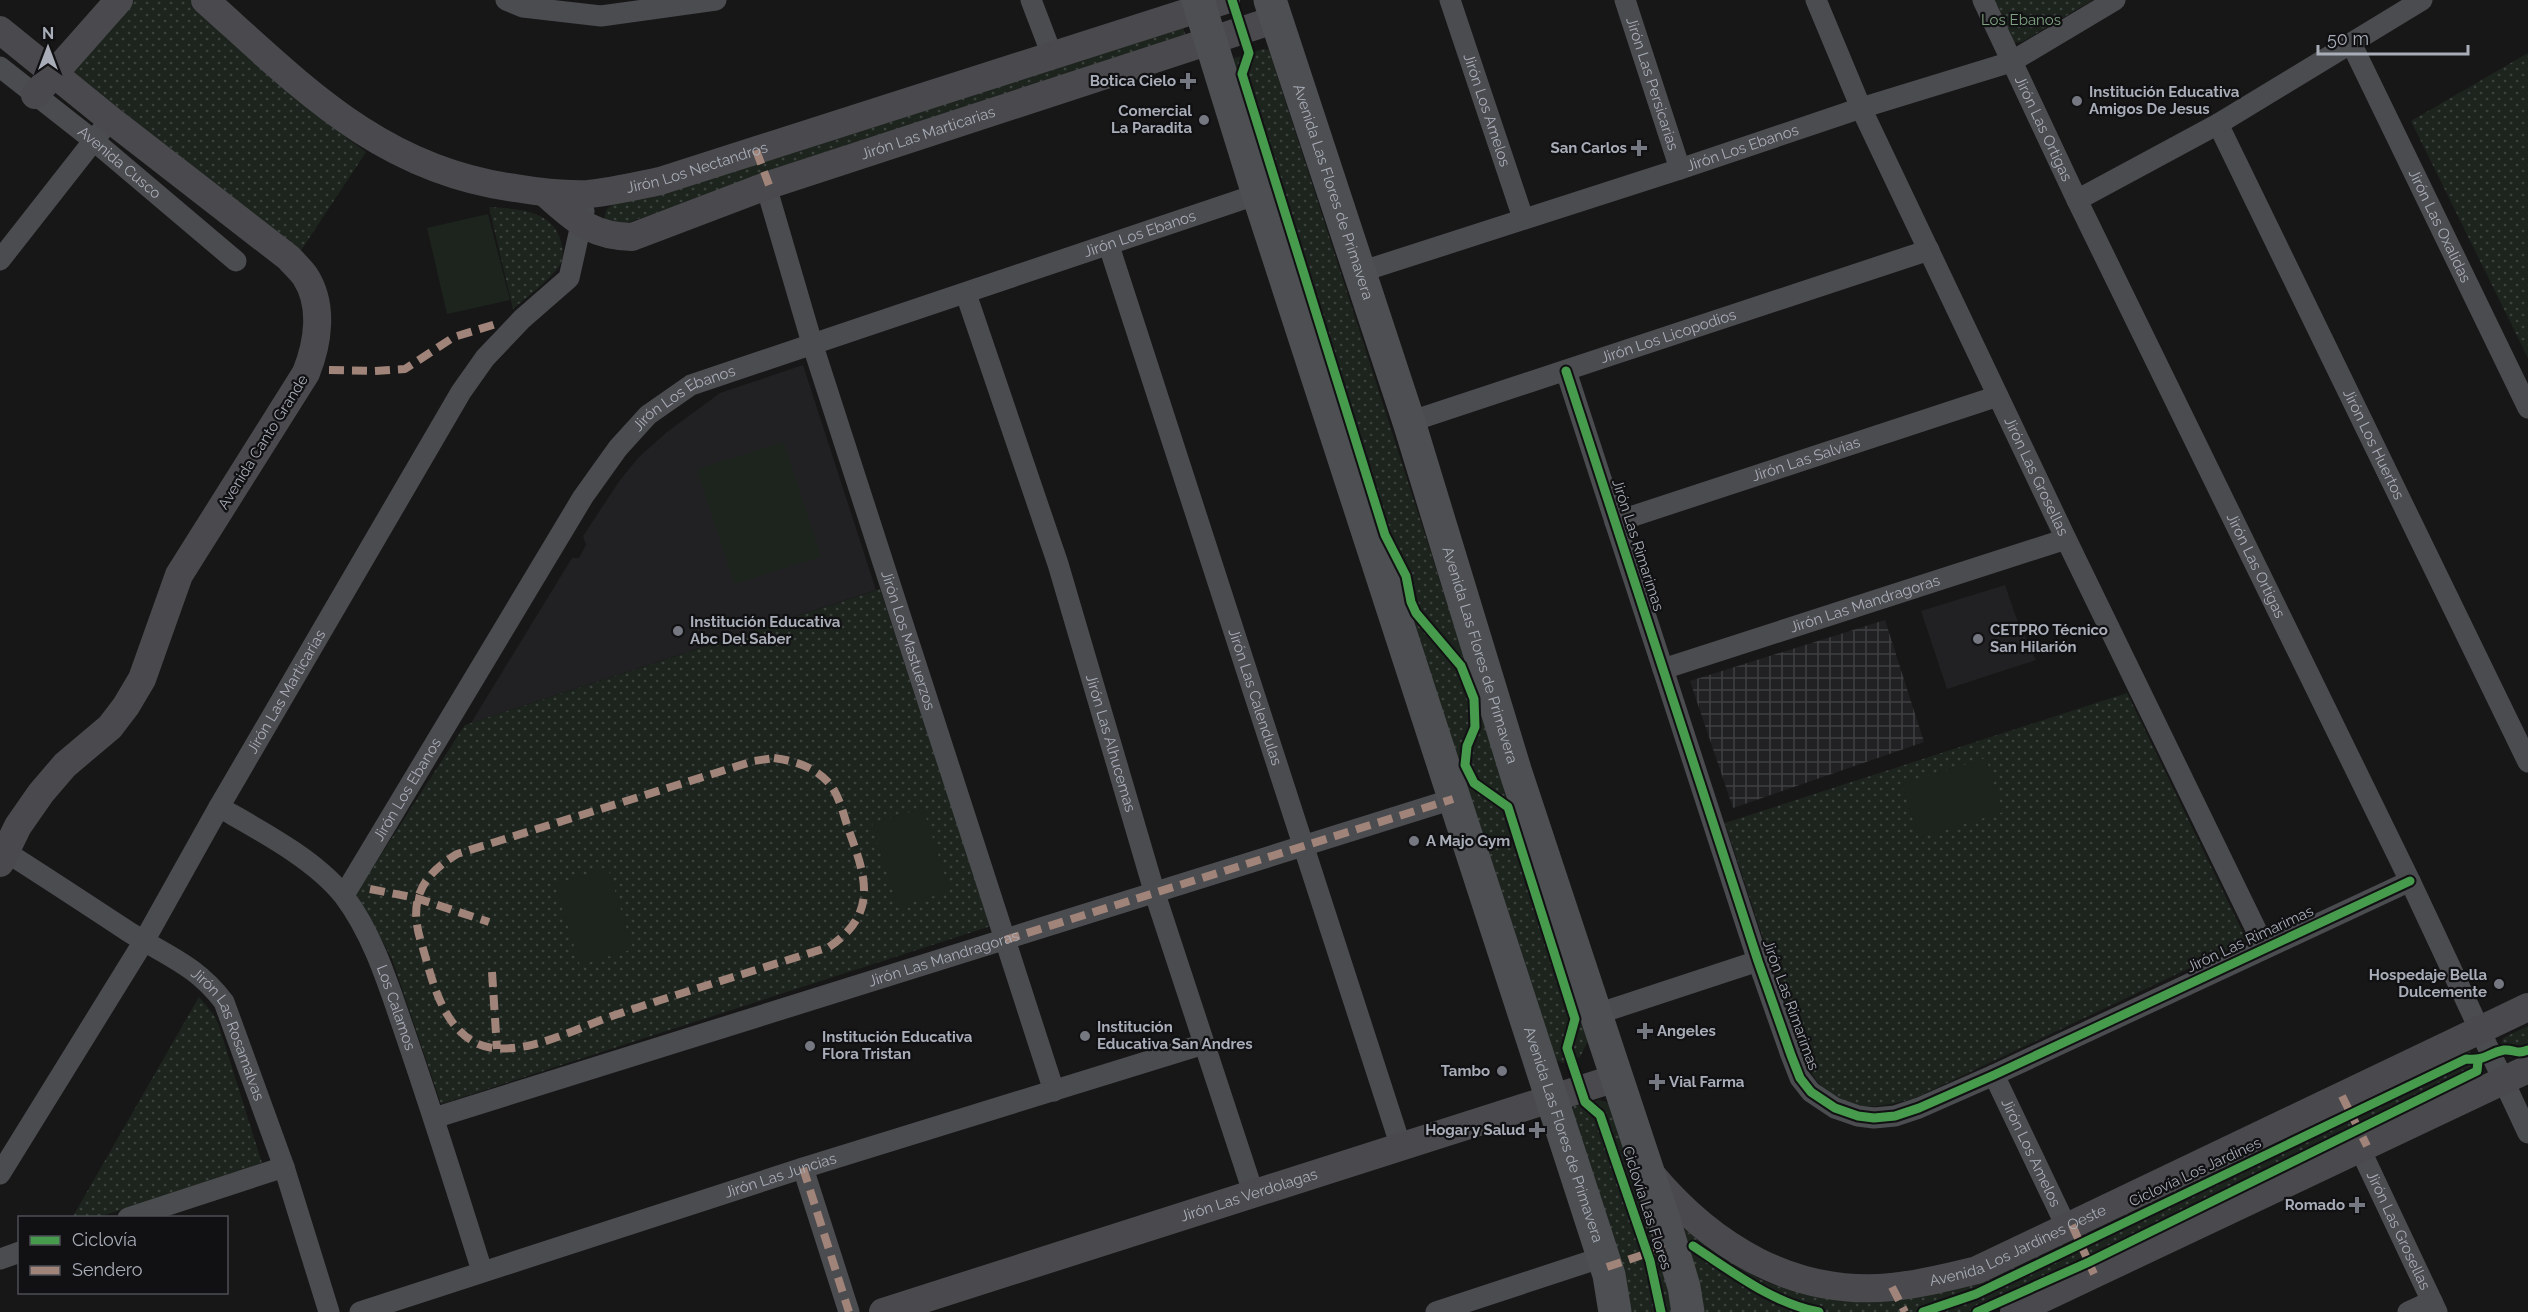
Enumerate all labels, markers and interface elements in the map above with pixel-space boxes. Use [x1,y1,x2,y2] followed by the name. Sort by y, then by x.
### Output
[1981,11,2061,29] park label: Los Ebanos
[1622,15,1682,153] street label: Jirón Las Persicarias
[18,18,78,78] north arrow
[2318,18,2468,56] scale bar
[42,24,54,43] text: N
[2327,28,2369,49] text: 50 m
[1460,51,1514,169] street label: Jirón Los Amelos
[1090,72,1176,90] place label: Botica Cielo
[2011,73,2076,184] street label: Jirón Las Ortigas
[1181,74,1195,88] marker: Botica Cielo
[1289,82,1377,302] street label: Avenida Las Flores de Primavera
[2089,83,2240,118] place label: Institución Educativa Amigos De Jesus
[2070,94,2084,108] marker: Institución Educativa Amigos De Jesus
[1111,102,1192,137] place label: Comercial La Paradita
[858,103,997,163] street label: Jirón Las Marticarias
[1197,113,1211,127] marker: Comercial La Paradita
[1684,121,1801,175] street label: Jirón Los Ebanos
[74,123,165,203] street label: Avenida Cusco
[625,138,770,197] street label: Jirón Los Nectandros
[1551,139,1627,157] place label: San Carlos
[1632,141,1646,155] marker: San Carlos
[2405,166,2475,286] street label: Jirón Las Oxalidas
[1081,207,1198,261] street label: Jirón Los Ebanos
[1598,305,1738,367] street label: Jirón Los Licopodios
[629,362,738,435] street label: Jirón Los Ebanos
[214,371,312,513] street label: Avenida Canto Grande
[2339,386,2408,502] street label: Jirón Los Huertos
[2000,414,2072,539] street label: Jirón Las Grosellas
[1749,433,1862,485] street label: Jirón Las Salvias
[1608,477,1668,613] street label: Jirón Las Rimarimas
[2223,510,2289,621] street label: Jirón Las Ortigas
[1439,544,1522,766] street label: Avenida Las Flores de Primavera
[877,568,939,712] street label: Jirón Los Mastuerzos
[1787,571,1942,637] street label: Jirón Las Mandragoras
[690,613,841,648] place label: Institución Educativa Abc Del Saber
[1990,621,2108,656] place label: CETPRO Técnico San Hilarión
[671,624,685,638] marker: Institución Educativa Abc Del Saber
[243,626,329,757] street label: Jirón Las Marticarias
[1225,626,1286,768] street label: Jirón Las Calendulas
[1971,632,1985,646] marker: CETPRO Técnico San Hilarión
[1082,672,1139,814] street label: Jirón Las Alhucemas
[369,735,445,844] street label: Jirón Los Ebanos
[1426,832,1510,850] place label: A Majo Gym
[1407,834,1421,848] marker: A Majo Gym
[2184,902,2316,976] street label: Jirón Las Rimarimas
[866,926,1021,990] street label: Jirón Las Mandragoras
[1759,937,1823,1073] street label: Jirón Las Rimarimas
[373,962,419,1053] street label: Los Calamos
[188,964,268,1103] street label: Jirón Las Rosamalvas
[2369,966,2487,1001] place label: Hospedaje Bella Dulcemente
[2492,977,2506,991] marker: Hospedaje Bella Dulcemente
[1097,1018,1253,1053] place label: Institución Educativa San Andres
[1657,1022,1716,1040] place label: Angeles
[1520,1024,1607,1245] street label: Avenida Las Flores de Primavera
[1638,1024,1652,1038] marker: Angeles
[822,1028,973,1063] place label: Institución Educativa Flora Tristan
[1078,1029,1092,1043] marker: Institución Educativa San Andres
[803,1039,817,1053] marker: Institución Educativa Flora Tristan
[1441,1062,1490,1080] place label: Tambo
[1495,1064,1509,1078] marker: Tambo
[1669,1073,1745,1091] place label: Vial Farma
[1650,1075,1664,1089] marker: Vial Farma
[1997,1095,2065,1210] street label: Jirón Los Amelos
[1425,1121,1525,1139] place label: Hogar y Salud
[1530,1123,1544,1137] marker: Hogar y Salud
[2126,1133,2264,1211] street label: Ciclovía Los Jardines
[1619,1144,1675,1272] street label: Ciclovía Las Flores
[722,1149,839,1202] street label: Jirón Las Juncias
[1178,1165,1320,1226] street label: Jirón Las Verdolagas
[2363,1168,2434,1293] street label: Jirón Las Grosellas
[2285,1196,2345,1214] place label: Romado
[2350,1198,2364,1212] marker: Romado
[1928,1201,2109,1290] street label: Avenida Los Jardines Oeste
[18,1216,228,1294] legend
[72,1229,137,1250] text: Ciclovía
[72,1259,143,1280] text: Sendero

